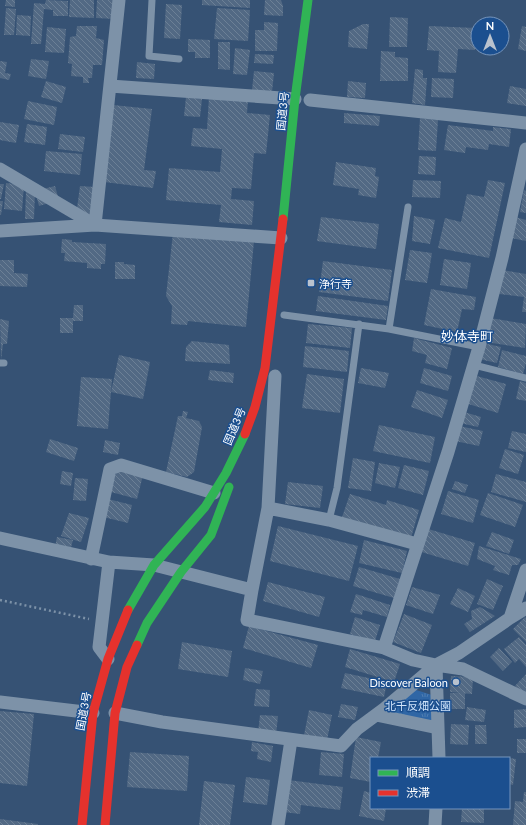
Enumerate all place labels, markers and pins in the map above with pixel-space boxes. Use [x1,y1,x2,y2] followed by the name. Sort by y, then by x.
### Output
[319,277,352,290] place label: 浄行寺
[306,278,316,288] marker: 浄行寺
[369,676,448,689] place label: Discover Baloon
[451,677,461,687] marker: Discover Baloon

